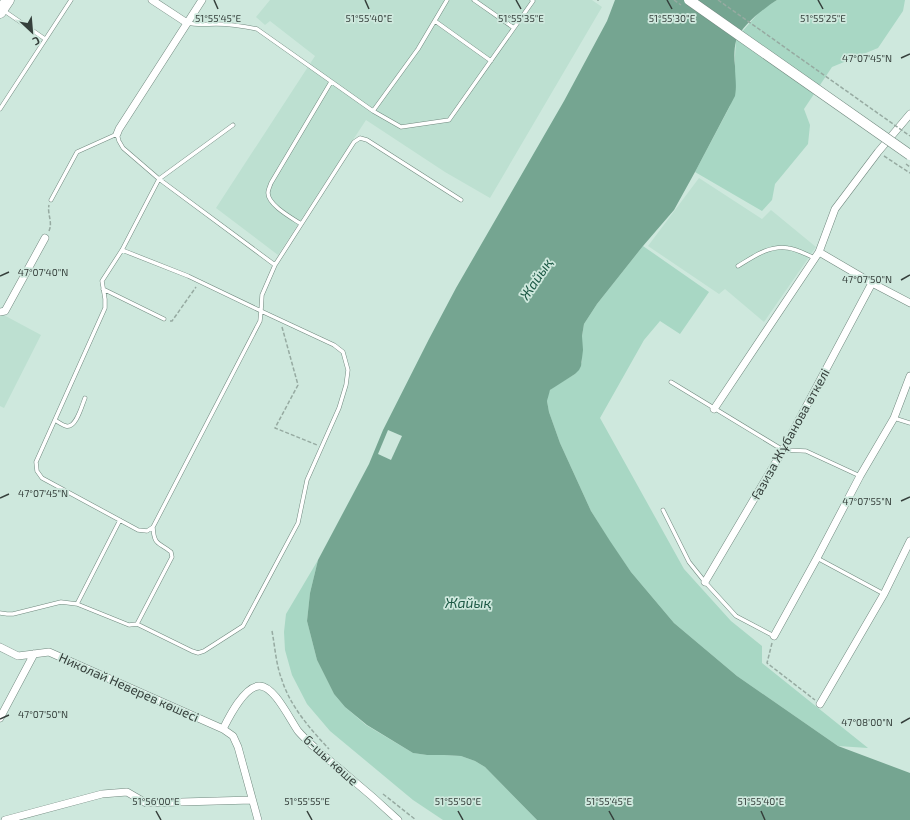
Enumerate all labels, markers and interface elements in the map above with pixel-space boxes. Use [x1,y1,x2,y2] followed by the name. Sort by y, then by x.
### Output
[12,12,52,52] north arrow
[195,12,242,24] text: 51°55'45"E
[346,12,393,24] text: 51°55'40"E
[498,12,544,24] text: 51°55'35"E
[649,12,696,24] text: 51°55'30"E
[800,12,846,24] text: 51°55'25"E
[30,34,42,49] text: С
[842,52,892,64] text: 47°07'45"N
[515,254,556,303] water label: Жайық
[18,266,68,278] text: 47°07'40"N
[842,273,892,285] text: 47°07'50"N
[747,366,833,502] street label: Ғазиза Жұбанова өткелі
[18,487,68,499] text: 47°07'45"N
[842,495,892,507] text: 47°07'55"N
[444,594,492,611] water label: Жайық
[56,649,202,725] street label: Николай Неверев көшесі
[18,708,68,720] text: 47°07'50"N
[841,716,893,728] text: 47°08'00"N
[300,731,362,789] street label: 6-шы көше
[132,795,180,807] text: 51°56'00"E
[284,795,330,807] text: 51°55'55"E
[435,795,482,807] text: 51°55'50"E
[586,795,633,807] text: 51°55'45"E
[738,795,785,807] text: 51°55'40"E

